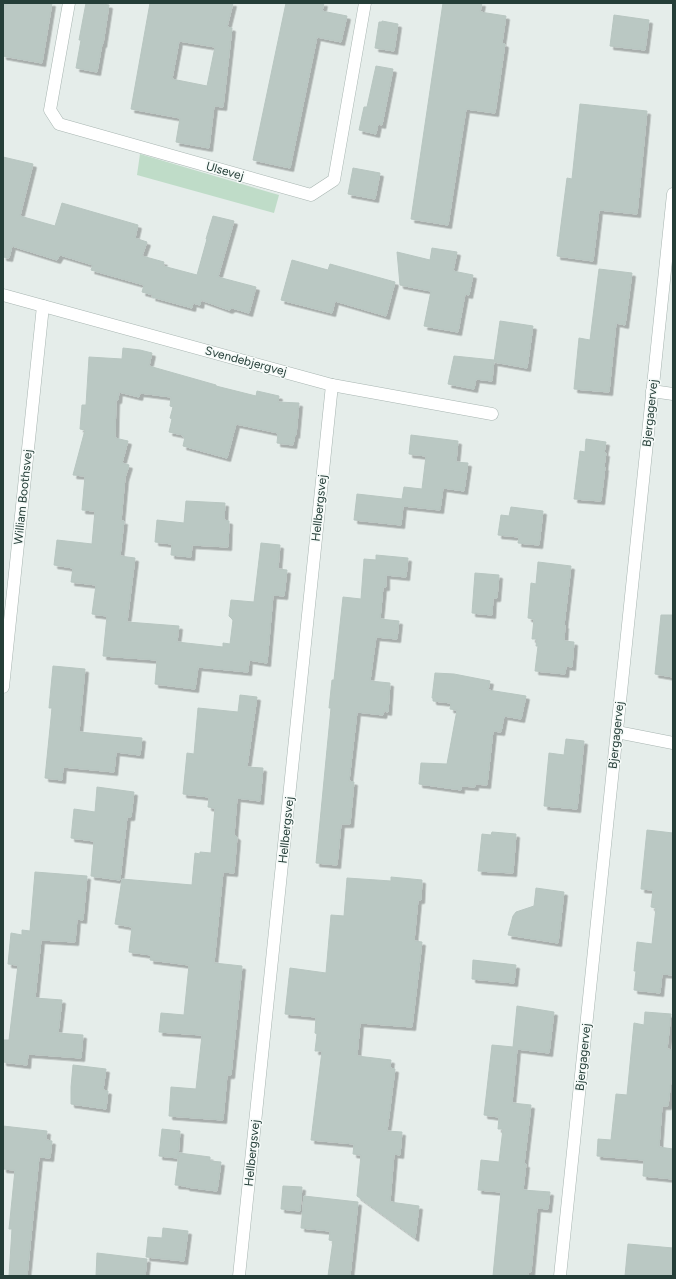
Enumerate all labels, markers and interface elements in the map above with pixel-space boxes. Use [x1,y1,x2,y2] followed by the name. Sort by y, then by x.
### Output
[204,159,246,183] street label: Ulsevej
[204,343,288,379] street label: Svendebjergvej
[639,379,661,447] street label: Bjergagervej
[11,449,35,545] street label: William Boothsvej
[309,474,329,542] street label: Hellbergsvej
[605,701,627,769] street label: Bjergagervej
[276,796,296,864] street label: Hellbergsvej
[572,1023,594,1091] street label: Bjergagervej
[242,1119,262,1187] street label: Hellbergsvej

